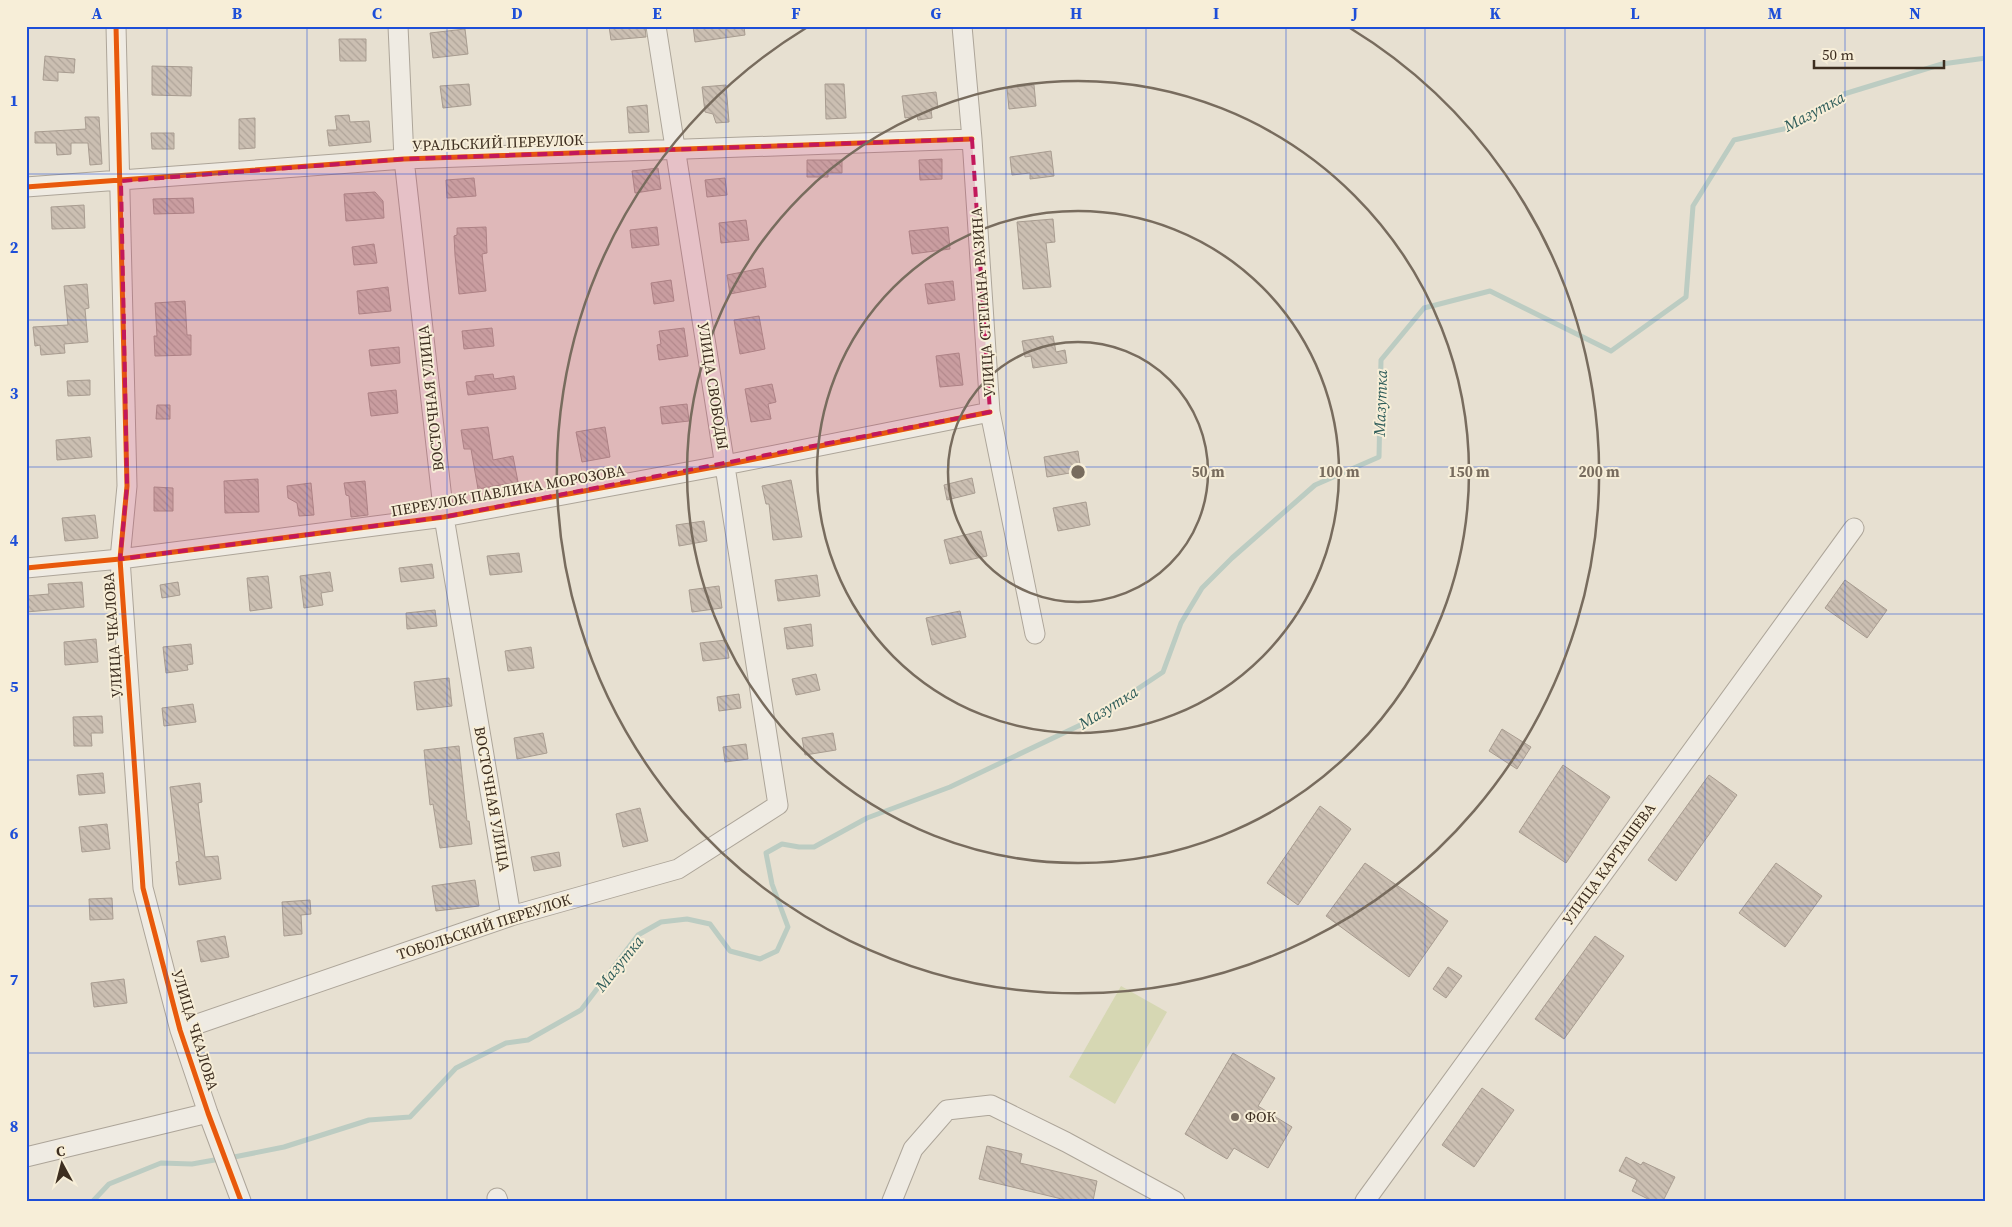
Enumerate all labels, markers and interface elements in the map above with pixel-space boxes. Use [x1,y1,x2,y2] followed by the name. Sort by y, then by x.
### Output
[92,2,103,24] text: A
[232,2,243,24] text: B
[372,2,382,24] text: C
[511,2,523,24] text: D
[652,2,662,24] text: E
[791,2,801,24] text: F
[931,2,942,24] text: G
[1070,2,1082,24] text: H
[1213,2,1219,24] text: I
[1351,2,1358,24] text: J
[1489,2,1501,24] text: K
[1630,2,1640,24] text: L
[1768,2,1782,24] text: M
[1909,2,1921,24] text: N
[1814,38,1944,70] scale bar
[1822,44,1854,65] text: 50 m
[1779,85,1849,137] water label: Мазутка
[10,89,18,111] text: 1
[412,129,584,156] street label: УРАЛЬСКИЙ ПЕРЕУЛОК
[965,207,1000,398] street label: УЛИЦА СТЕПАНА РАЗИНА
[10,236,19,258] text: 2
[693,321,734,451] street label: УЛИЦА СВОБОДЫ
[412,324,449,472] street label: ВОСТОЧНАЯ УЛИЦА
[1368,369,1392,438] water label: Мазутка
[10,382,19,404] text: 3
[389,460,627,521] street label: ПЕРЕУЛОК ПАВЛИКА МОРОЗОВА
[1191,461,1225,482] text: 50 m
[1318,461,1360,482] text: 100 m
[1448,461,1490,482] text: 150 m
[1578,461,1620,482] text: 200 m
[1069,463,1087,481] centre of rings
[10,529,19,551] text: 4
[98,572,127,698] street label: УЛИЦА ЧКАЛОВА
[10,675,19,697] text: 5
[1073,680,1143,734] water label: Мазутка
[469,725,516,873] street label: ВОСТОЧНАЯ УЛИЦА
[1557,798,1660,929] street label: УЛИЦА КАРТАШЕВА
[10,822,19,844] text: 6
[394,888,574,965] street label: ТОБОЛЬСКИЙ ПЕРЕУЛОК
[589,930,649,997] water label: Мазутка
[167,967,224,1093] street label: УЛИЦА ЧКАЛОВА
[10,968,19,990] text: 7
[1245,1106,1276,1127] place label: ФОК
[1229,1111,1241,1123] marker: ФОК
[10,1115,18,1137] text: 8
[38,1140,88,1190] north arrow
[55,1141,66,1162] text: С

